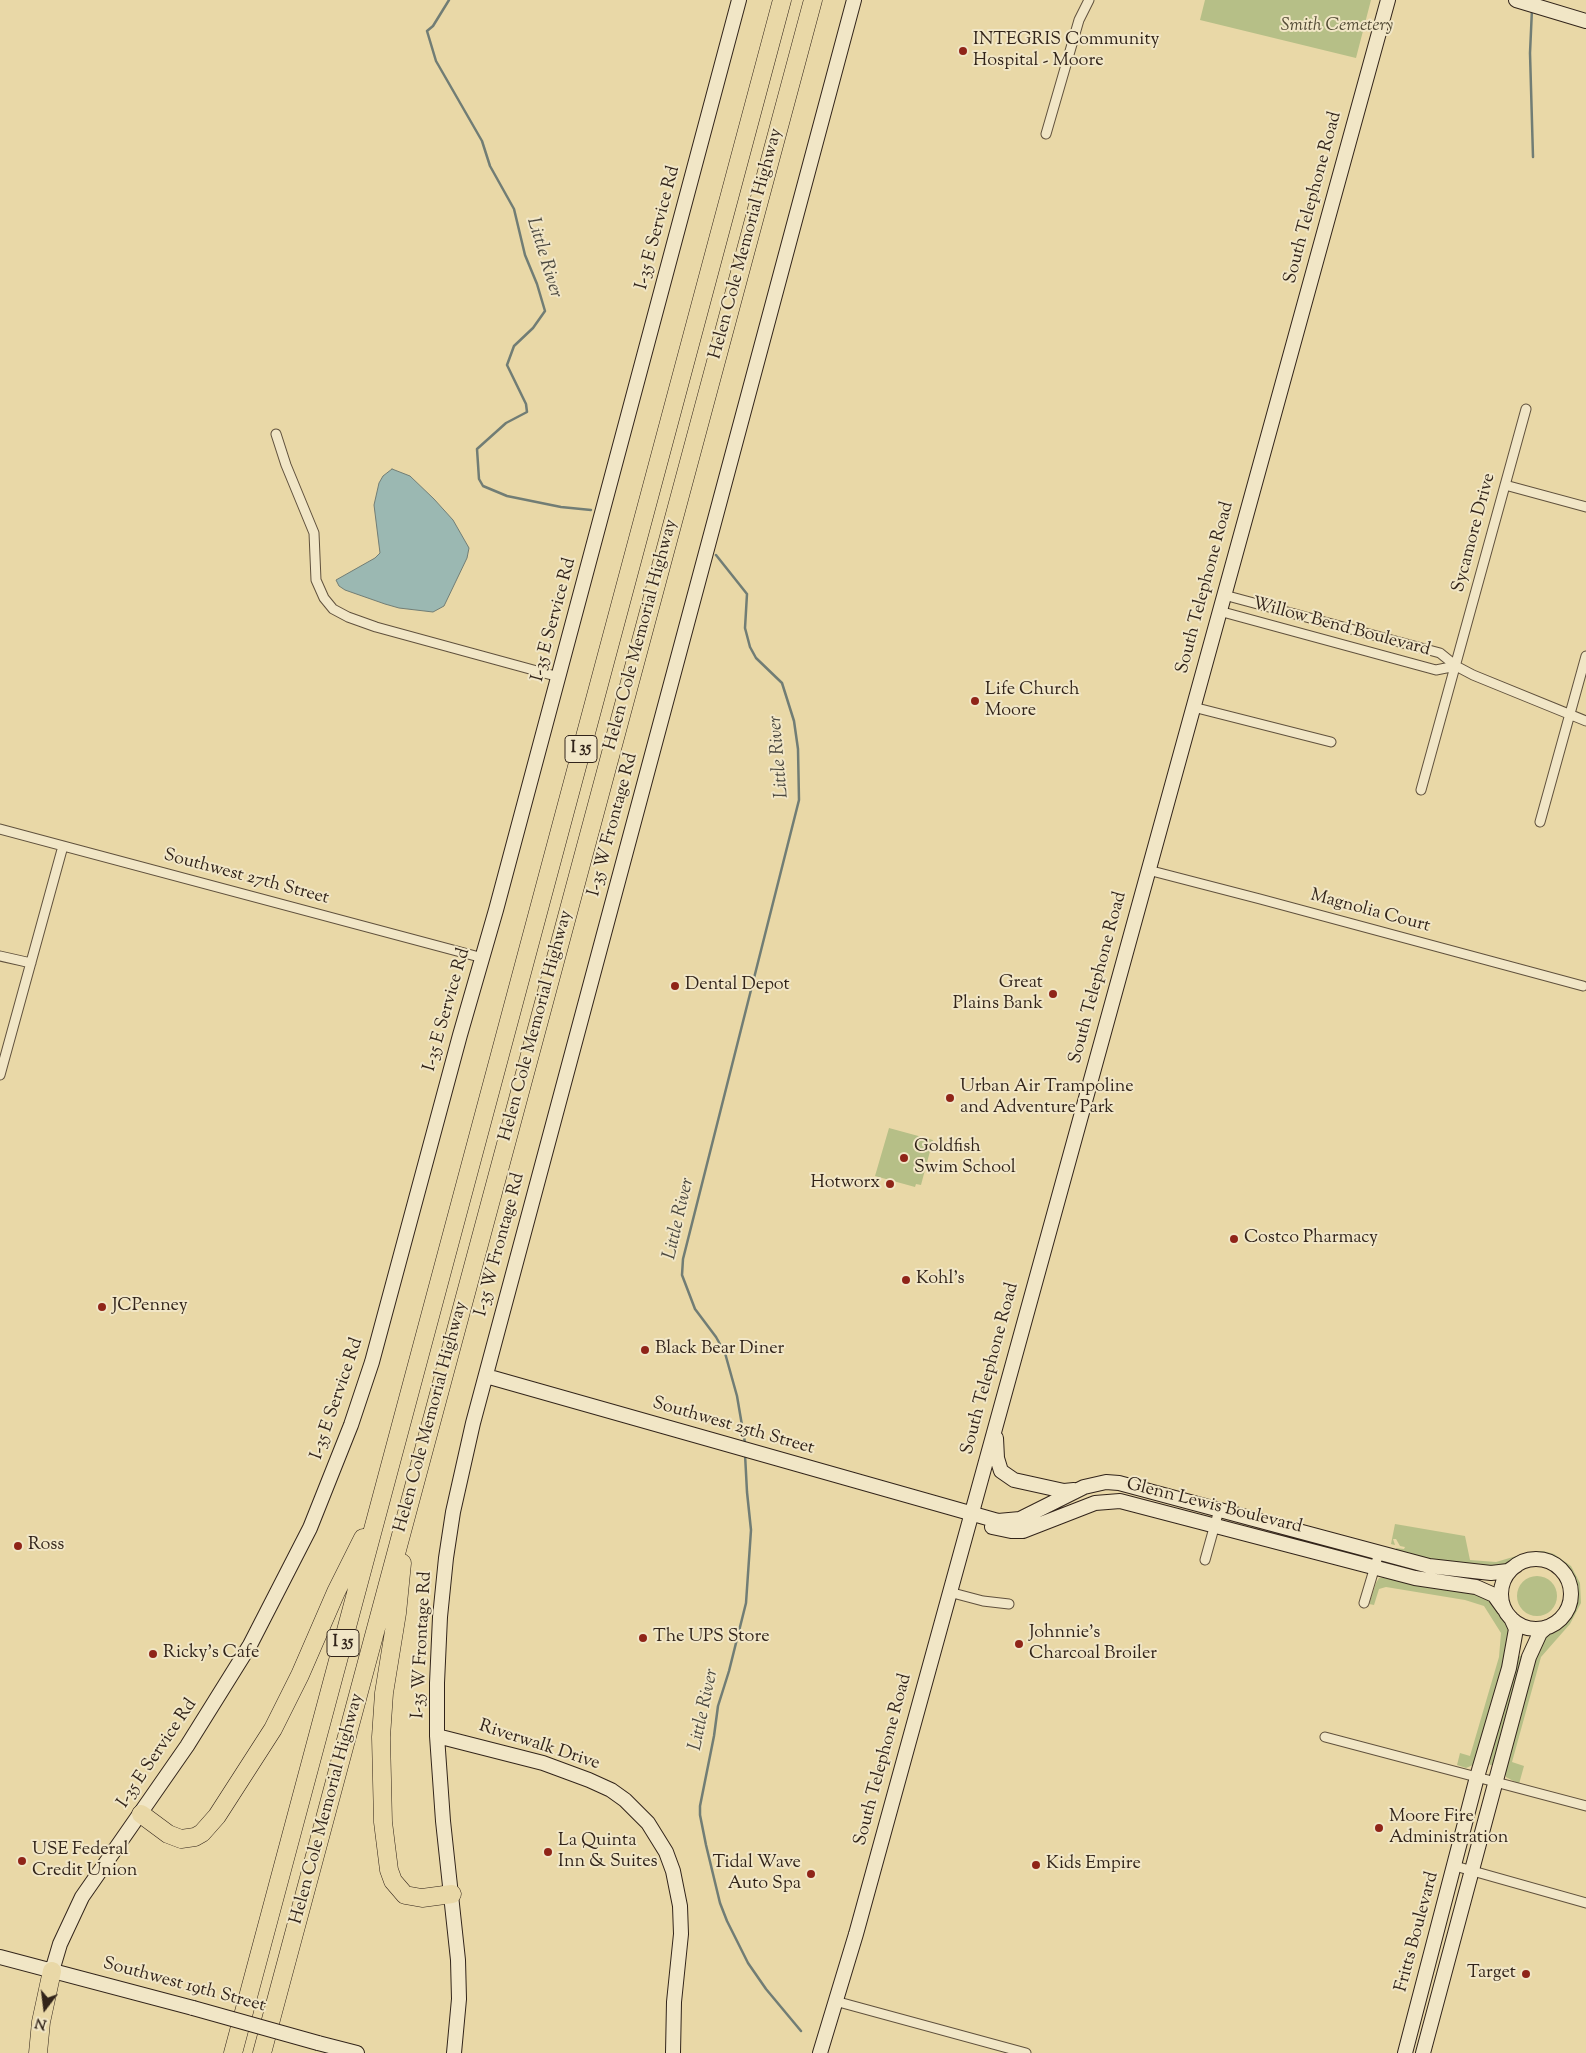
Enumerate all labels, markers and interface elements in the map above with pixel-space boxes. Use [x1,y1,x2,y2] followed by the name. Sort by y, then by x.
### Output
[1281,16,1393,38] park label: Smith Cemetery
[973,30,1159,72] place label: INTEGRIS Community Hospital - Moore
[957,45,969,57] marker: INTEGRIS Community Hospital - Moore
[1281,110,1347,286] street label: South Telephone Road
[706,126,788,362] street label: Helen Cole Memorial Highway
[632,164,686,292] street label: I-35 E Service Rd
[520,215,566,301] water label: Little River
[1449,471,1501,595] street label: Sycamore Drive
[1173,500,1239,676] street label: South Telephone Road
[601,517,683,753] street label: Helen Cole Memorial Highway
[528,556,582,684] street label: I-35 E Service Rd
[1250,594,1432,662] street label: Willow Bend Boulevard
[985,680,1080,722] place label: Life Church Moore
[969,695,981,707] marker: Life Church Moore
[765,715,795,799] water label: Little River
[565,736,597,762] road number: I 35
[584,751,644,899] street label: I-35 W Frontage Rd
[161,846,331,910] street label: Southwest 27th Street
[1308,886,1432,938] street label: Magnolia Court
[1066,890,1132,1066] street label: South Telephone Road
[496,908,578,1144] street label: Helen Cole Memorial Highway
[420,946,476,1074] street label: I-35 E Service Rd
[953,973,1043,1016] place label: Great Plains Bank
[685,975,790,997] place label: Dental Depot
[669,980,681,992] marker: Dental Depot
[1047,988,1059,1000] marker: Great Plains Bank
[960,1077,1134,1120] place label: Urban Air Trampoline and Adventure Park
[944,1092,956,1104] marker: Urban Air Trampoline and Adventure Park
[914,1137,1016,1180] place label: Goldfish Swim School
[898,1152,910,1164] marker: Goldfish Swim School
[471,1171,531,1319] street label: I-35 W Frontage Rd
[811,1173,880,1195] place label: Hotworx
[660,1176,700,1262] water label: Little River
[884,1178,896,1190] marker: Hotworx
[1244,1228,1378,1250] place label: Costco Pharmacy
[1228,1233,1240,1245] marker: Costco Pharmacy
[916,1269,965,1291] place label: Kohl's
[900,1274,912,1286] marker: Kohl's
[958,1281,1024,1457] street label: South Telephone Road
[112,1296,188,1318] place label: JCPenney
[391,1299,473,1535] street label: Helen Cole Memorial Highway
[96,1301,108,1313] marker: JCPenney
[307,1335,369,1463] street label: I-35 E Service Rd
[655,1339,784,1361] place label: Black Bear Diner
[639,1344,651,1356] marker: Black Bear Diner
[650,1394,816,1460] street label: Southwest 25th Street
[1124,1475,1304,1539] street label: Glenn Lewis Boulevard
[28,1535,64,1557] place label: Ross
[12,1540,24,1552] marker: Ross
[408,1571,438,1719] street label: I-35 W Frontage Rd
[1029,1623,1157,1666] place label: Johnnie's Charcoal Broiler
[653,1627,770,1649] place label: The UPS Store
[327,1630,359,1656] road number: I 35
[637,1632,649,1644] marker: The UPS Store
[1013,1638,1025,1650] marker: Johnnie's Charcoal Broiler
[163,1643,259,1665] place label: Ricky's Cafe
[147,1648,159,1660] marker: Ricky's Cafe
[685,1667,725,1753] water label: Little River
[851,1672,917,1848] street label: South Telephone Road
[287,1691,369,1927] street label: Helen Cole Memorial Highway
[113,1695,203,1813] street label: I-35 E Service Rd
[476,1716,602,1776] street label: Riverwalk Drive
[1389,1807,1508,1850] place label: Moore Fire Administration
[1373,1822,1385,1834] marker: Moore Fire Administration
[558,1831,658,1874] place label: La Quinta Inn & Suites
[32,1840,137,1882] place label: USE Federal Credit Union
[542,1846,554,1858] marker: La Quinta Inn & Suites
[713,1853,801,1896] place label: Tidal Wave Auto Spa
[1046,1854,1141,1876] place label: Kids Empire
[16,1855,28,1867] marker: USE Federal Credit Union
[1030,1859,1042,1871] marker: Kids Empire
[805,1868,817,1880] marker: Tidal Wave Auto Spa
[1392,1870,1444,1994] street label: Fritts Boulevard
[100,1954,268,2018] street label: Southwest 19th Street
[1467,1963,1516,1985] place label: Target
[1520,1968,1532,1980] marker: Target
[20,1983,70,2033] north arrow
[33,2011,49,2034] text: N

